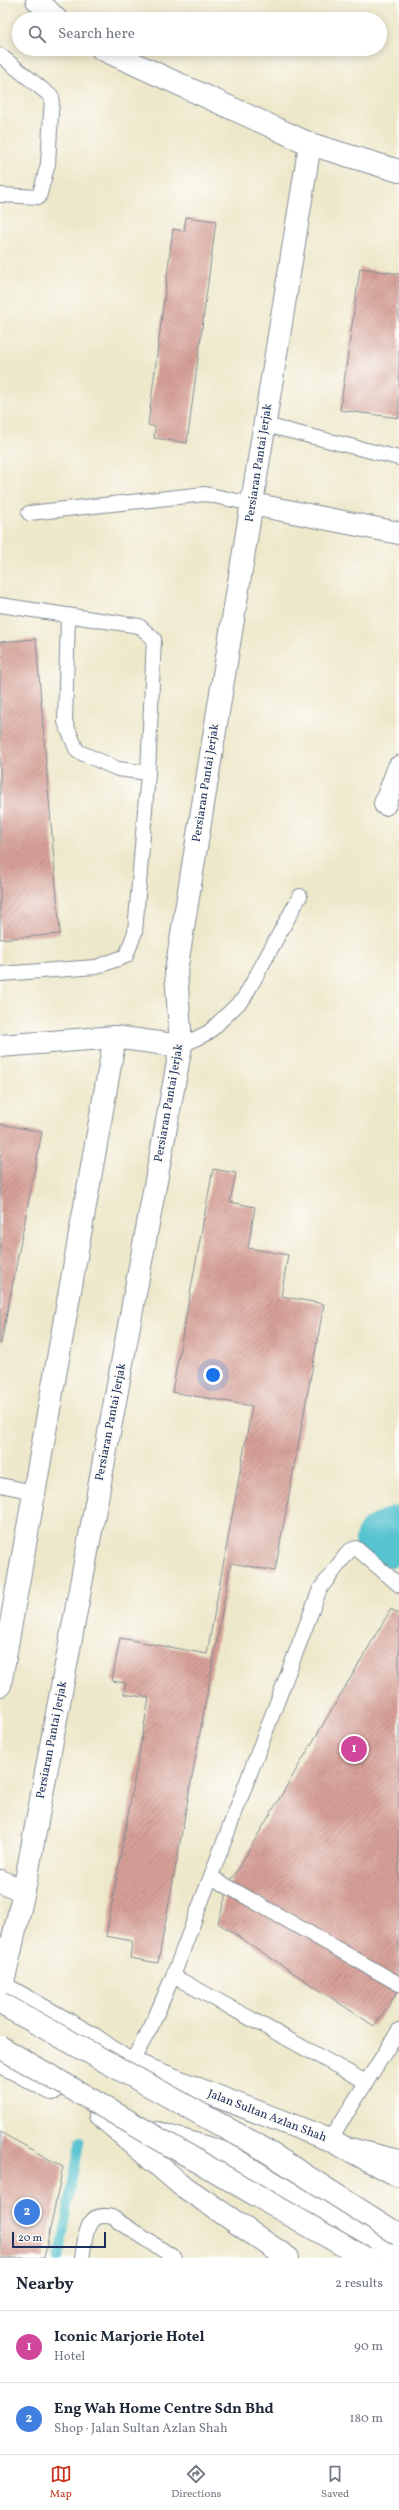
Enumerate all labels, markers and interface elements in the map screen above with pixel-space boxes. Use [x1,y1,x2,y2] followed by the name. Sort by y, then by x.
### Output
[12,12,387,56] search box
[26,23,48,45] icon: search
[58,24,135,45] text: Search here
[242,402,276,523] street label: Persiaran Pantai Jerjak
[189,722,223,843] street label: Persiaran Pantai Jerjak
[151,1042,187,1163] street label: Persiaran Pantai Jerjak
[92,1361,130,1482] street label: Persiaran Pantai Jerjak
[203,1365,223,1385] your location
[33,1679,71,1800] street label: Persiaran Pantai Jerjak
[341,1734,367,1764] pin: 1
[205,2086,329,2146] street label: Jalan Sultan Azlan Shah
[14,2197,40,2227] pin: 2
[12,2230,106,2249] scale bar
[18,2231,42,2246] text: 20 m
[16,2273,74,2296] text: Nearby
[335,2275,383,2293] text: 2 results
[54,2327,205,2348] text: Iconic Marjorie Hotel
[26,2338,32,2356] text: 1
[354,2338,383,2356] text: 90 m
[54,2348,85,2366] text: Hotel
[54,2399,274,2420] text: Eng Wah Home Centre Sdn Bhd
[26,2410,32,2428] text: 2
[349,2410,383,2428] text: 180 m
[54,2420,228,2438] text: Shop · Jalan Sultan Azlan Shah
[50,2463,72,2502] tab: Map
[171,2463,222,2502] tab: Directions
[321,2463,349,2502] tab: Saved

